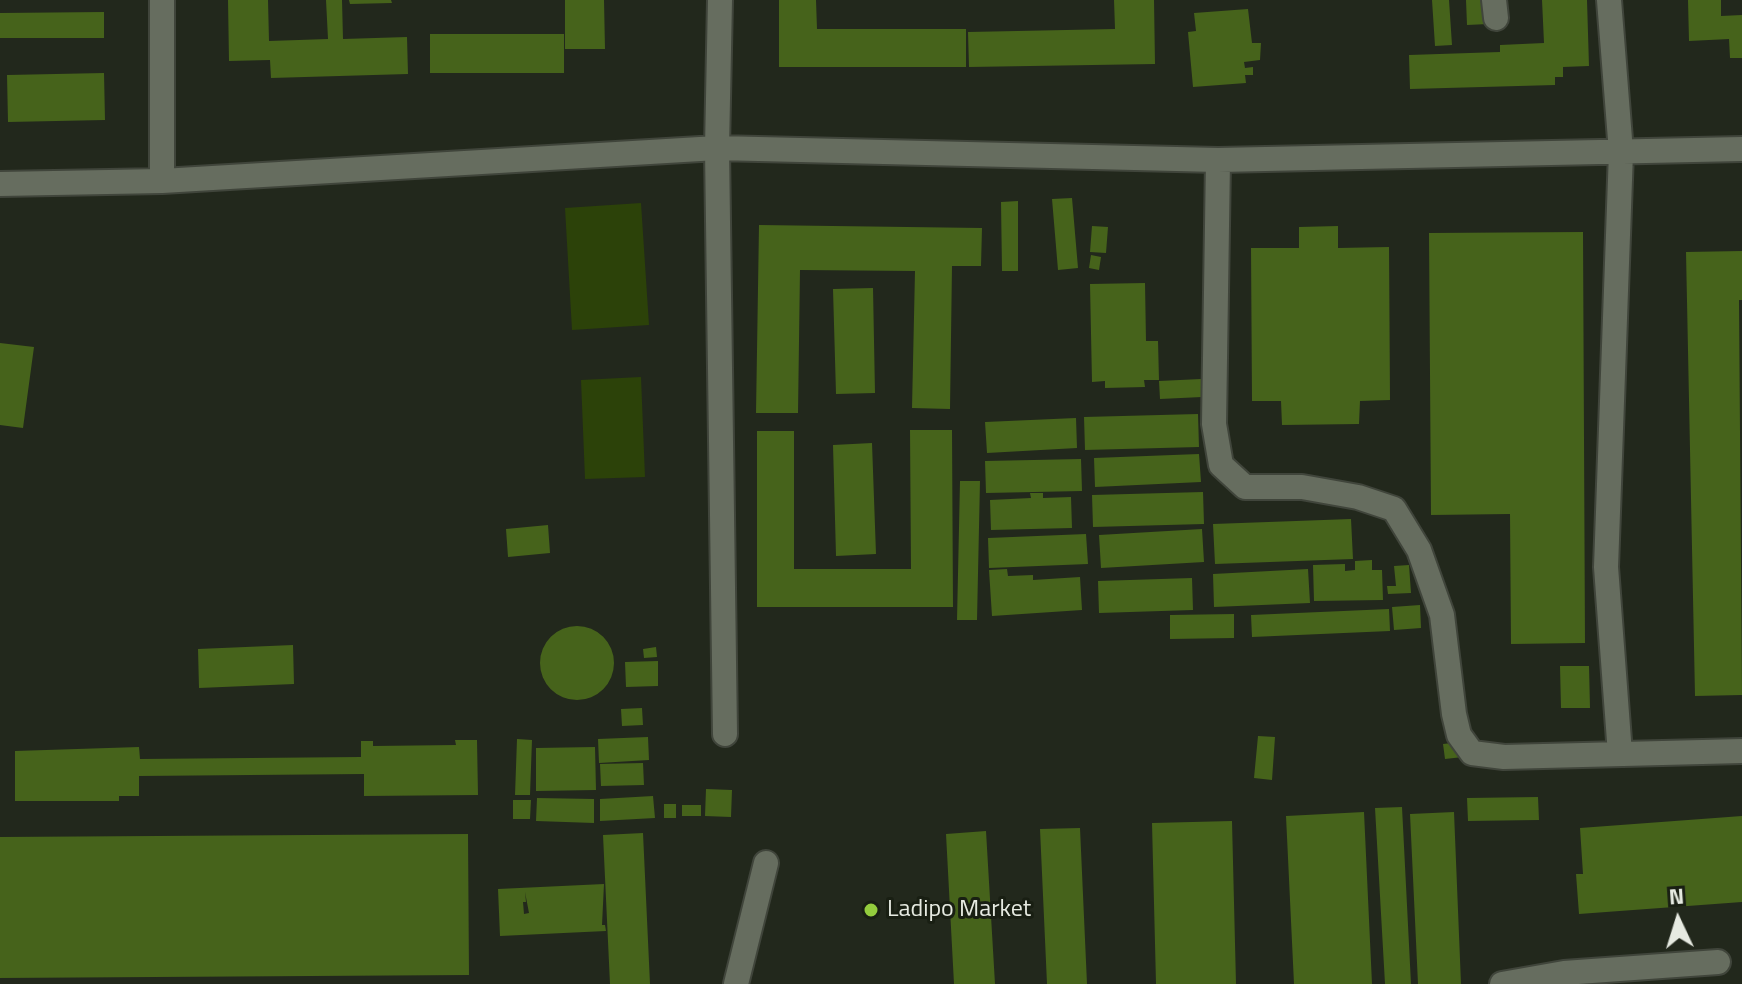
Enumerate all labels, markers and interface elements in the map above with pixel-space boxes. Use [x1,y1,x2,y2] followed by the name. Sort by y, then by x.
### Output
[1668,879,1685,914] text: N
[1638,880,1718,960] north arrow
[887,896,1031,924] place label: Ladipo Market
[862,901,880,919] marker: Ladipo Market

